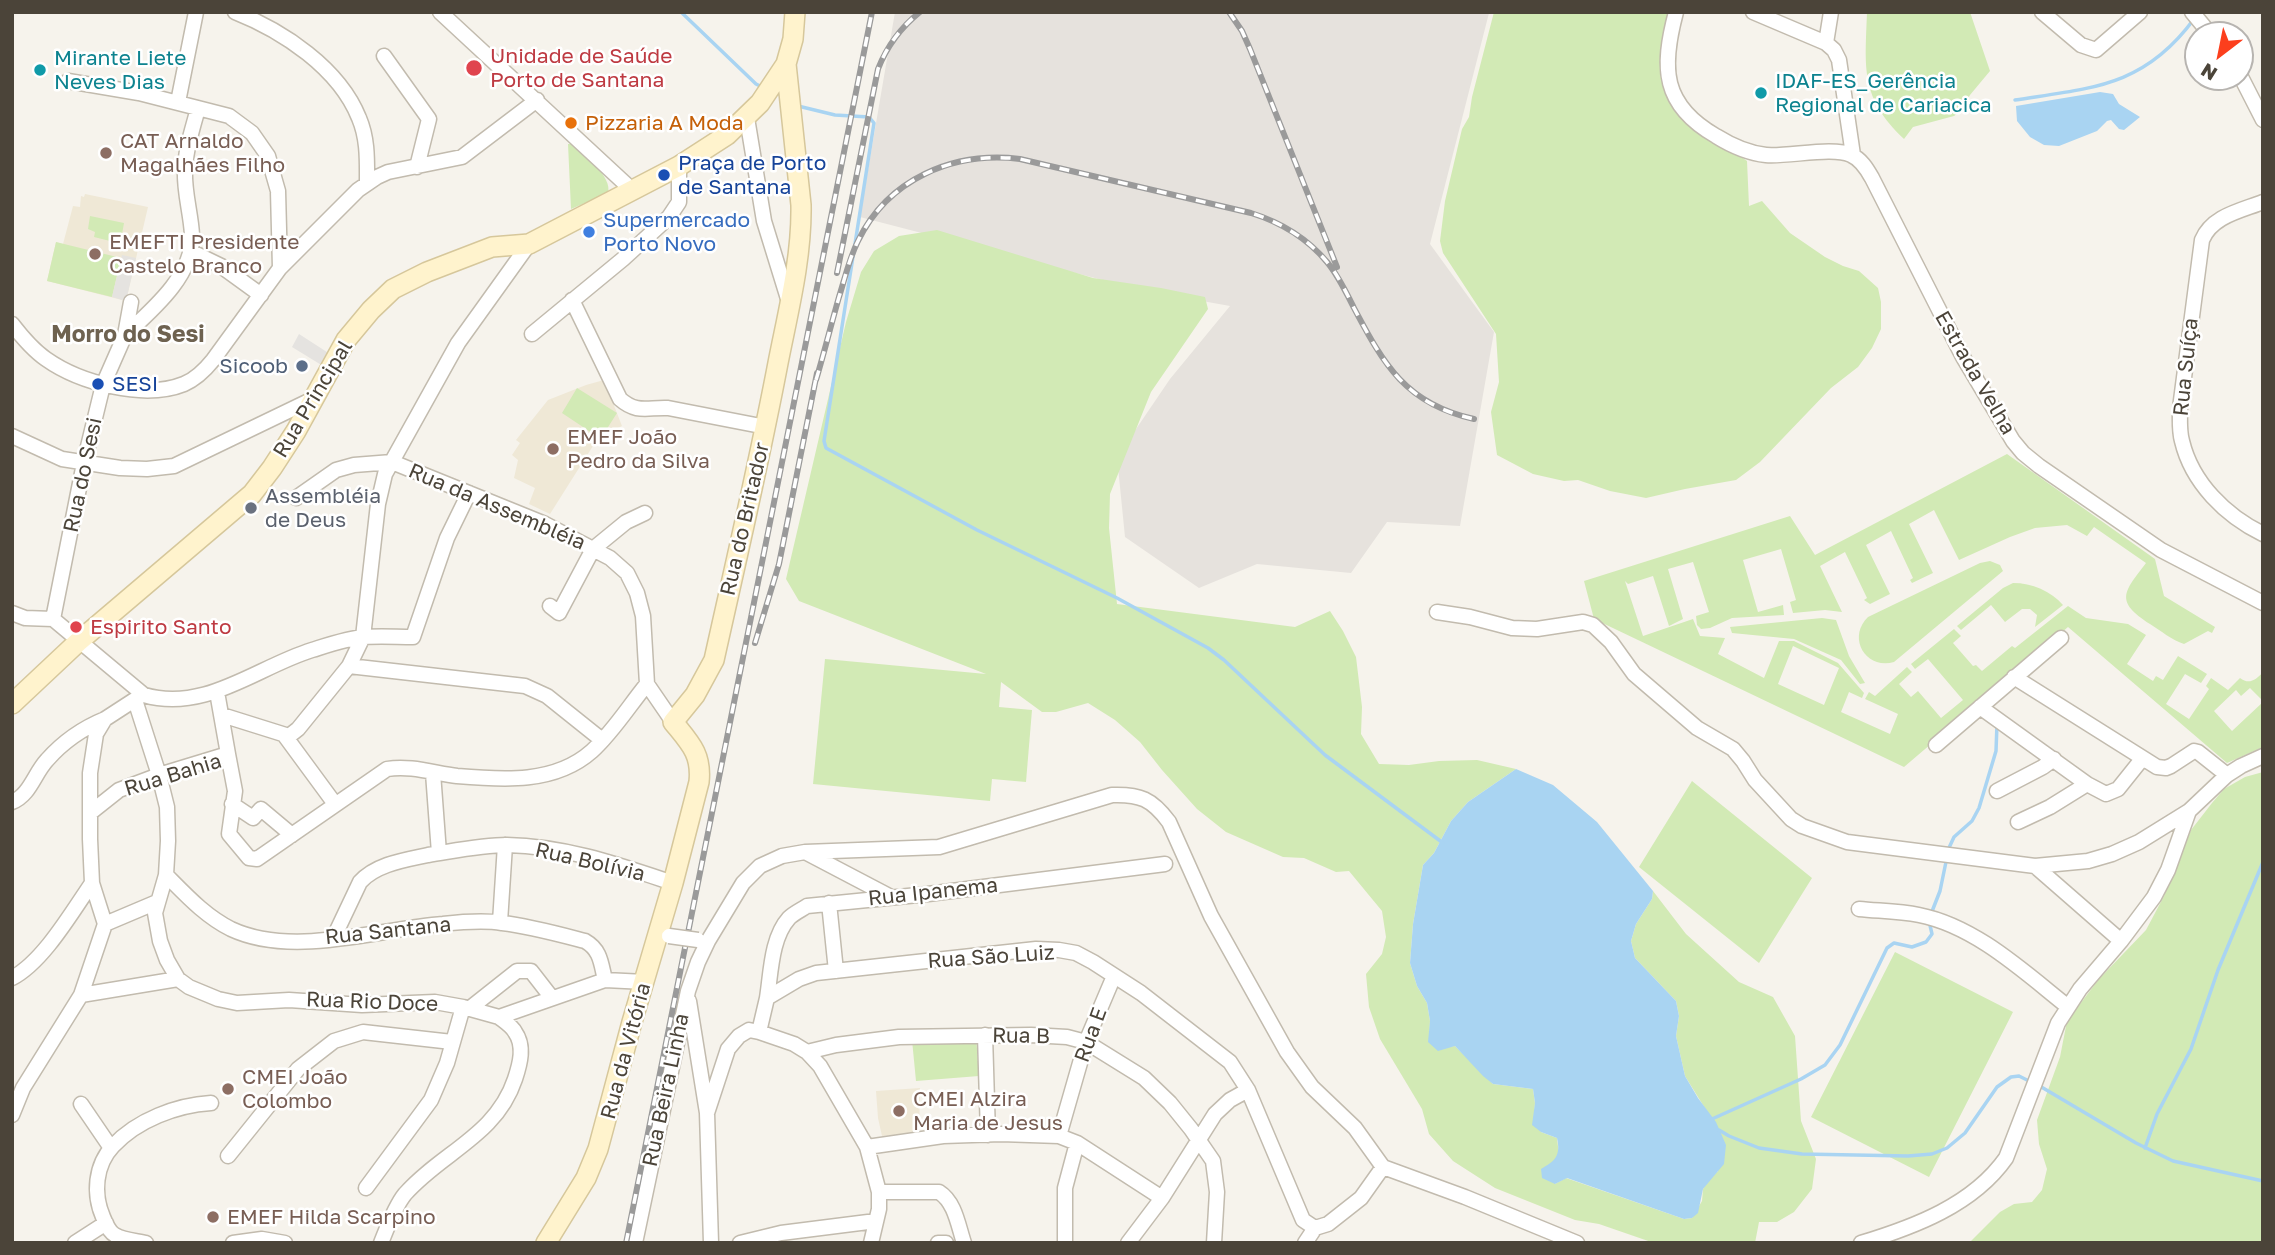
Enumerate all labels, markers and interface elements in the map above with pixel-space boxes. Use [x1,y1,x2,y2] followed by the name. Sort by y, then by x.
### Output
[2184,21,2254,91] north arrow
[490,43,672,93] place label: Unidade de Saúde Porto de Santana
[54,45,186,95] place label: Mirante Liete Neves Dias
[464,58,484,78] marker: Unidade de Saúde Porto de Santana
[2196,59,2221,86] text: N
[32,62,48,78] marker: Mirante Liete Neves Dias
[1775,68,1992,118] place label: IDAF-ES_Gerência Regional de Cariacica
[1753,85,1769,101] marker: IDAF-ES_Gerência Regional de Cariacica
[585,110,744,136] place label: Pizzaria A Moda
[563,115,579,131] marker: Pizzaria A Moda
[120,128,285,178] place label: CAT Arnaldo Magalhães Filho
[98,145,114,161] marker: CAT Arnaldo Magalhães Filho
[678,150,826,200] place label: Praça de Porto de Santana
[656,167,672,183] marker: Praça de Porto de Santana
[603,207,750,257] place label: Supermercado Porto Novo
[581,224,597,240] marker: Supermercado Porto Novo
[109,229,300,279] place label: EMEFTI Presidente Castelo Branco
[87,246,103,262] marker: EMEFTI Presidente Castelo Branco
[1929,307,2021,439] street label: Estrada Velha
[2168,317,2204,417] street label: Rua Suíça
[51,321,205,349] district label: Morro do Sesi
[268,336,358,462] street label: Rua Principal
[219,353,288,379] place label: Sicoob
[294,358,310,374] marker: Sicoob
[112,371,158,397] place label: SESI
[90,376,106,392] marker: SESI
[59,415,107,535] street label: Rua do Sesi
[567,424,710,474] place label: EMEF João Pedro da Silva
[715,440,775,598] street label: Rua do Britador
[545,441,561,457] marker: EMEF João Pedro da Silva
[405,458,589,556] street label: Rua da Assembléia
[265,483,381,533] place label: Assembléia de Deus
[243,500,259,516] marker: Assembléia de Deus
[90,614,232,640] place label: Espirito Santo
[68,619,84,635] marker: Espirito Santo
[121,748,225,802] street label: Rua Bahia
[533,837,647,887] street label: Rua Bolívia
[867,873,999,911] street label: Rua Ipanema
[324,912,452,950] street label: Rua Santana
[927,940,1055,974] street label: Rua São Luiz
[596,980,656,1122] street label: Rua da Vitória
[305,987,439,1017] street label: Rua Rio Doce
[1069,1004,1113,1066] street label: Rua E
[637,1011,695,1169] street label: Rua Beira Linha
[992,1023,1050,1049] street label: Rua B
[242,1064,348,1114] place label: CMEI João Colombo
[220,1081,236,1097] marker: CMEI João Colombo
[913,1086,1063,1136] place label: CMEI Alzira Maria de Jesus
[891,1103,907,1119] marker: CMEI Alzira Maria de Jesus
[227,1204,436,1230] place label: EMEF Hilda Scarpino
[205,1209,221,1225] marker: EMEF Hilda Scarpino

